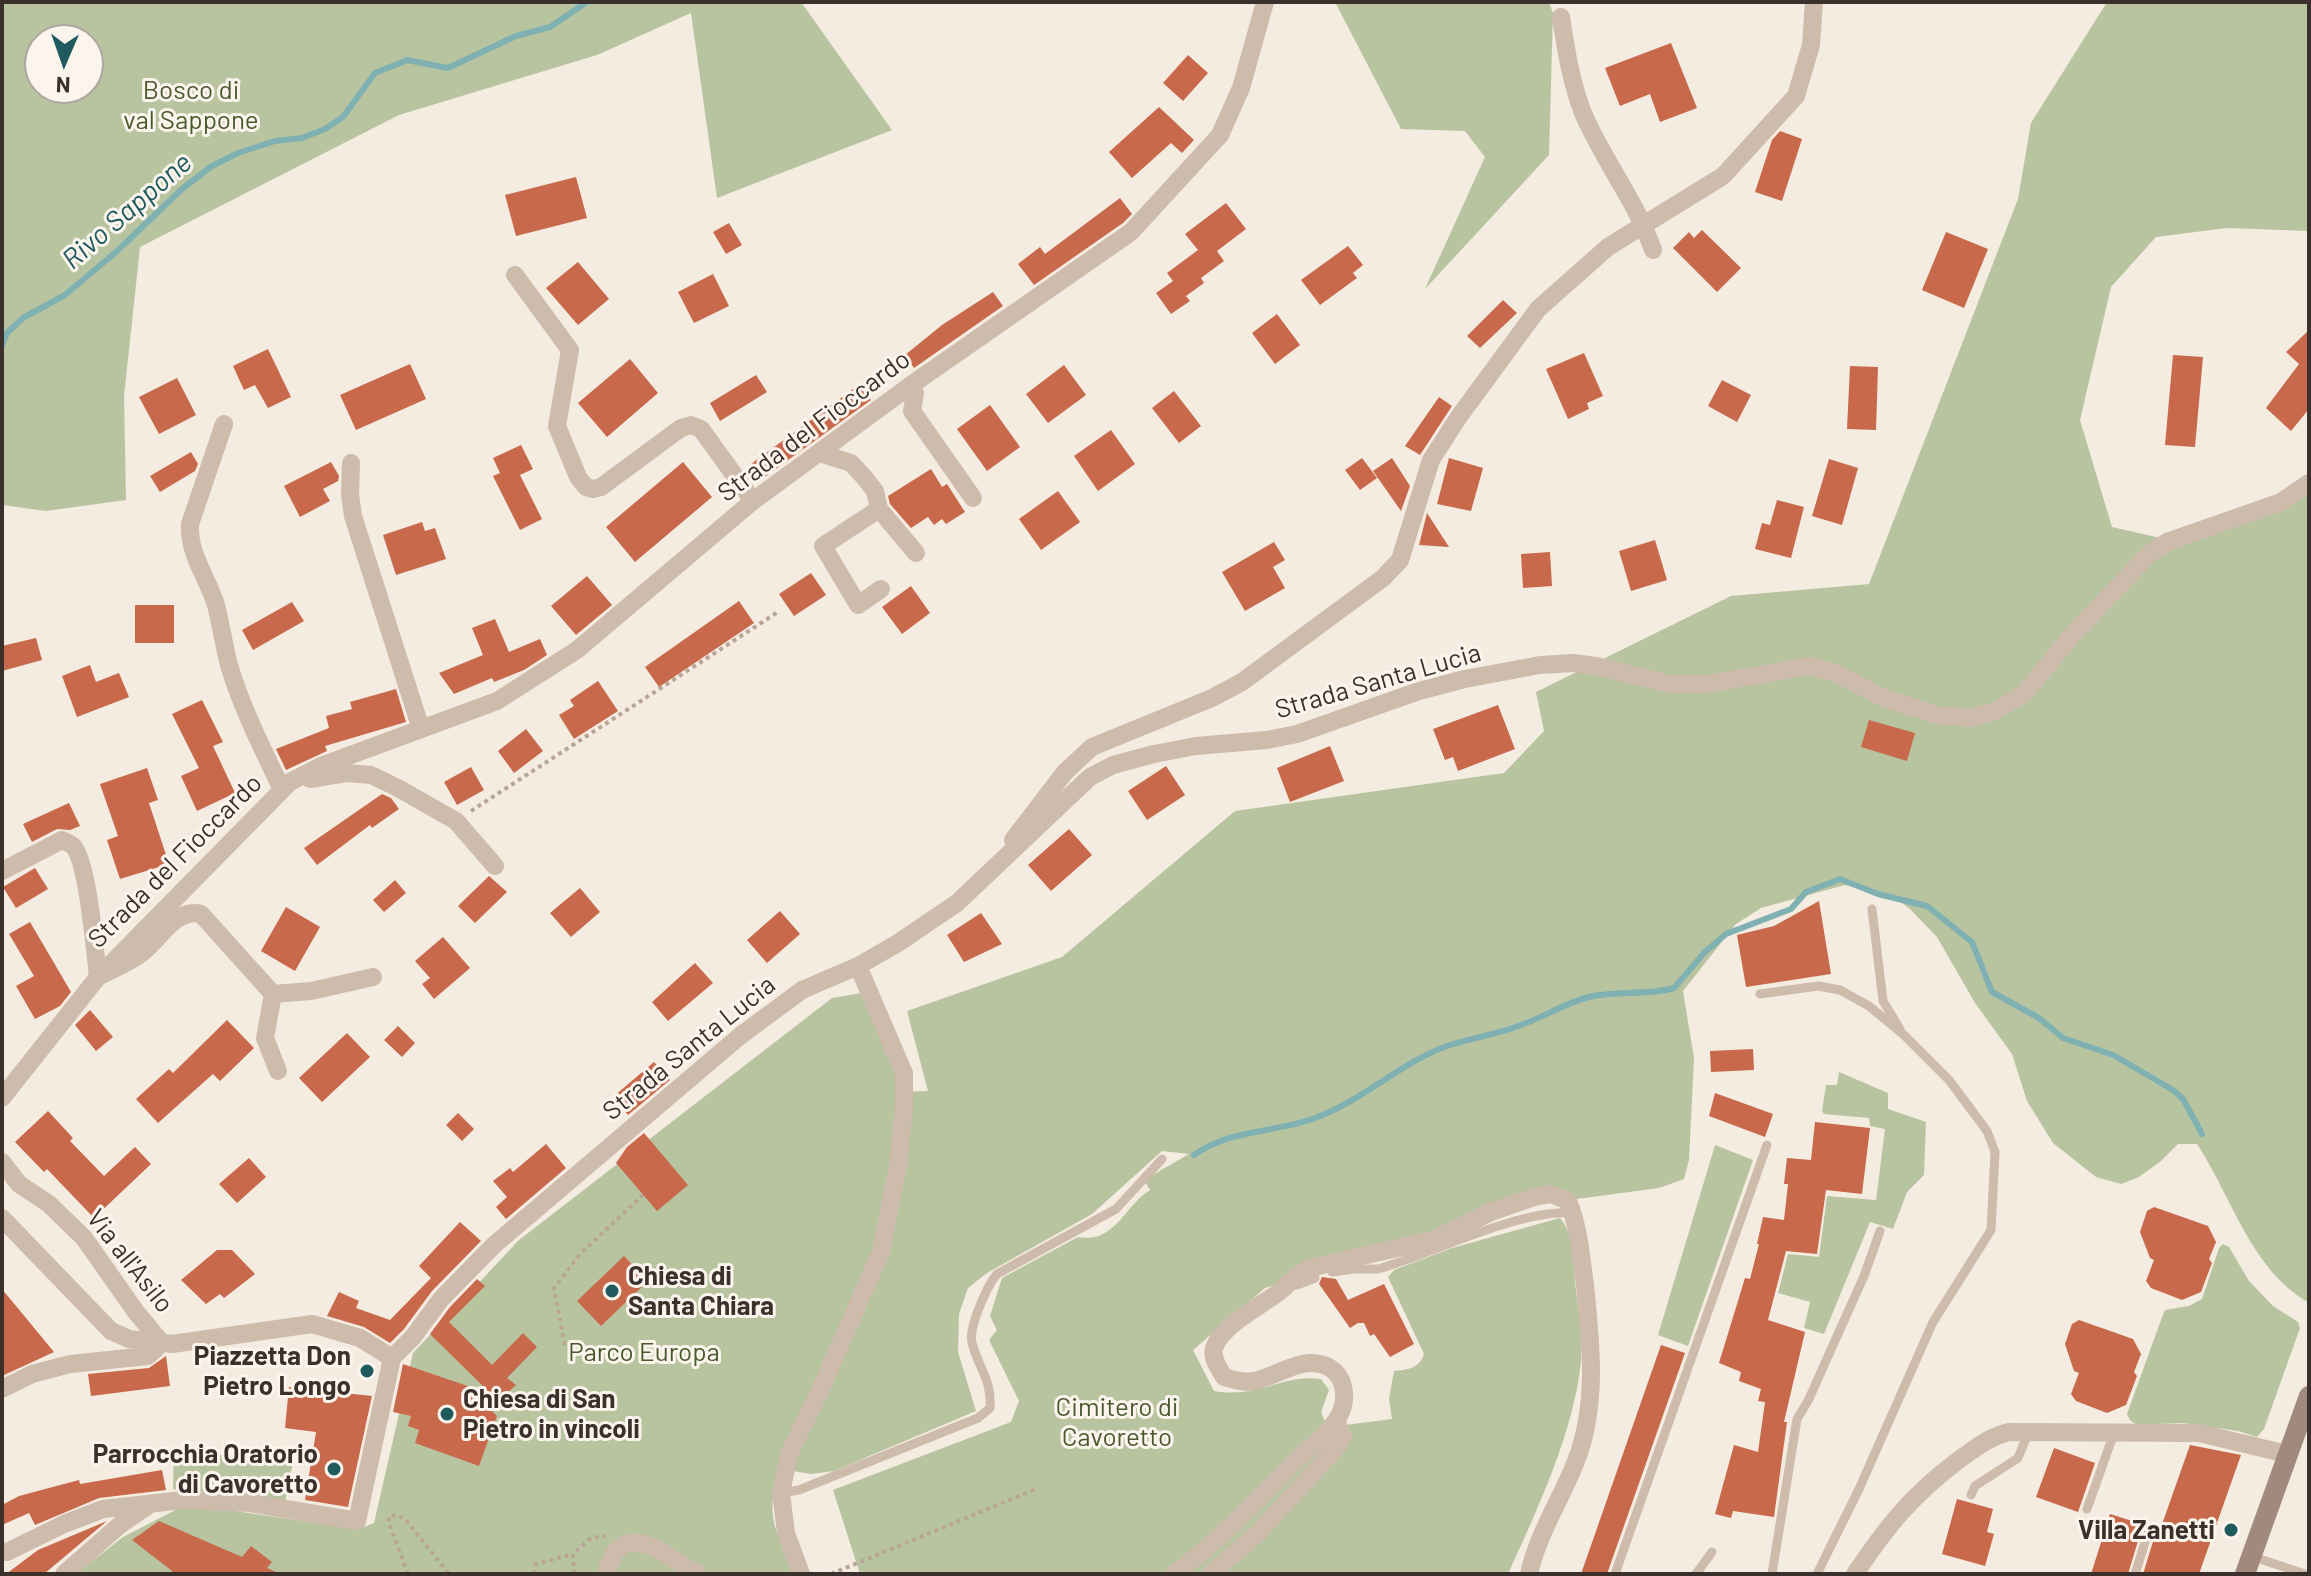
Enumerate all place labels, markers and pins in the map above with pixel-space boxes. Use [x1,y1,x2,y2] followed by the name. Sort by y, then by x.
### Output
[628,1260,774,1322] place label: Chiesa di Santa Chiara
[603,1282,621,1300] marker: Chiesa di Santa Chiara
[194,1340,351,1402] place label: Piazzetta Don Pietro Longo
[358,1362,376,1380] marker: Piazzetta Don Pietro Longo
[463,1383,640,1444] place label: Chiesa di San Pietro in vincoli
[438,1405,456,1423] marker: Chiesa di San Pietro in vincoli
[93,1438,318,1500] place label: Parrocchia Oratorio di Cavoretto
[325,1460,343,1478] marker: Parrocchia Oratorio di Cavoretto
[2078,1514,2215,1546] place label: Villa Zanetti
[2222,1521,2240,1539] marker: Villa Zanetti

